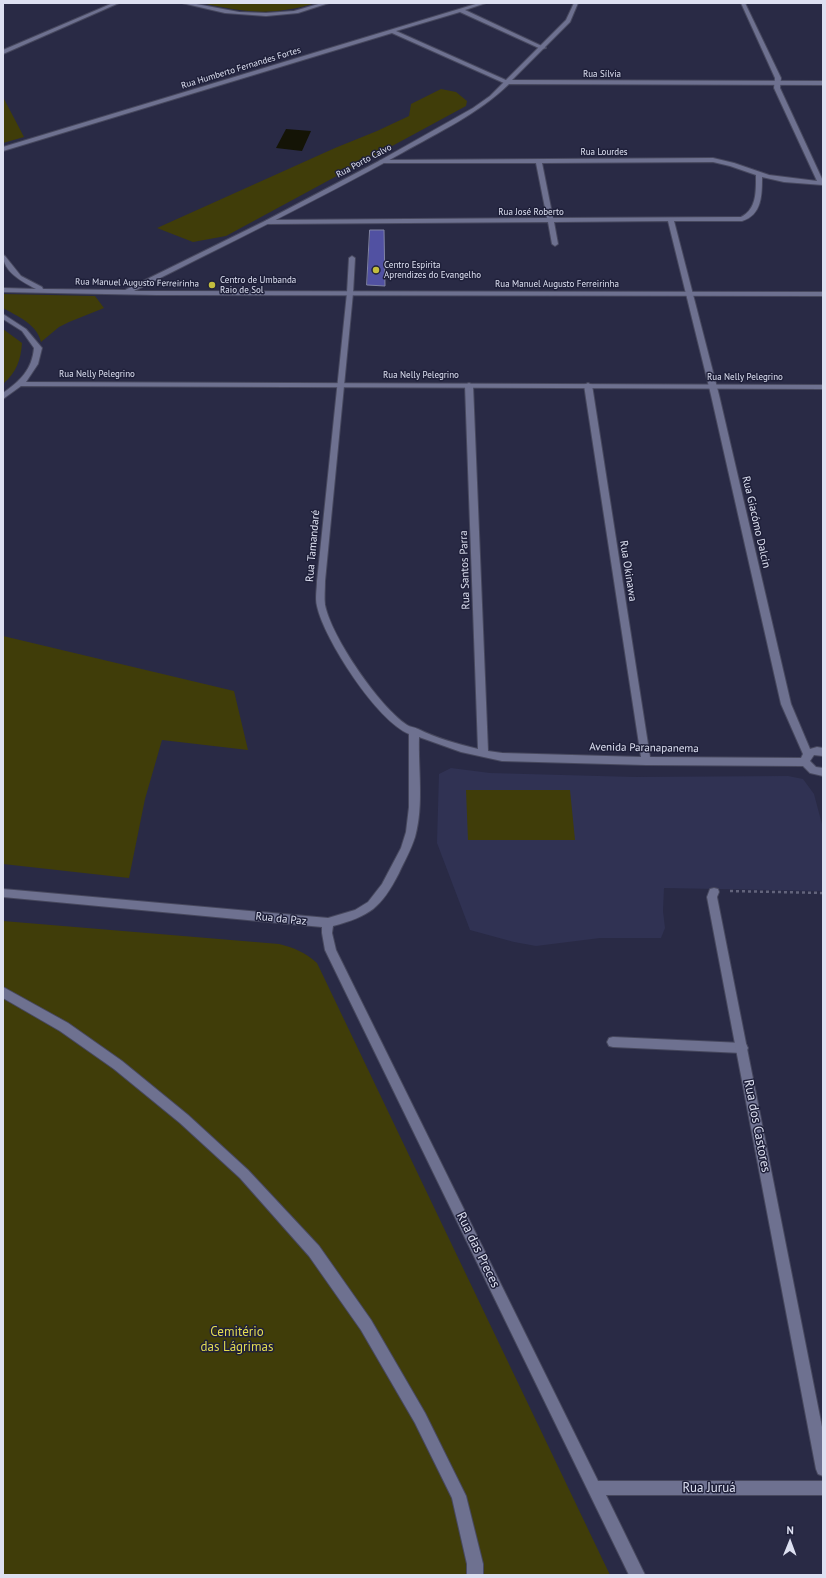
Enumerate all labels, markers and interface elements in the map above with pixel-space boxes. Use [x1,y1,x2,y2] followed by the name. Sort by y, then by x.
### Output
[180,45,302,91] street label: Rua Humberto Fernandes Fortes
[583,69,621,79] street label: Rua Sílvia
[334,142,394,180] street label: Rua Porto Calvo
[580,147,628,157] street label: Rua Lourdes
[498,207,564,217] street label: Rua José Roberto
[384,260,481,281] place label: Centro Espirita Aprendizes do Evangelho
[371,265,381,275] marker: Centro Espirita Aprendizes do Evangelho
[220,275,296,296] place label: Centro de Umbanda Raio de Sol
[75,277,199,289] street label: Rua Manuel Augusto Ferreirinha
[495,279,619,289] street label: Rua Manuel Augusto Ferreirinha
[207,280,217,290] marker: Centro de Umbanda Raio de Sol
[59,369,135,379] street label: Rua Nelly Pelegrino
[383,370,459,380] street label: Rua Nelly Pelegrino
[707,372,783,382] street label: Rua Nelly Pelegrino
[739,475,773,569] street label: Rua Giacómo Dalcin
[303,509,323,583] street label: Rua Tamandaré
[457,530,473,610] street label: Rua Santos Parra
[617,540,639,602] street label: Rua Okinawa
[589,740,699,756] street label: Avenida Paranapanema
[255,910,307,928] street label: Rua da Paz
[740,1078,774,1174] street label: Rua dos Castores
[453,1210,503,1290] street label: Rua das Preces
[201,1324,273,1355] park label: Cemitério das Lágrimas
[682,1480,736,1496] street label: Rua Juruá
[770,1522,810,1562] north arrow
[786,1523,794,1537] text: N

